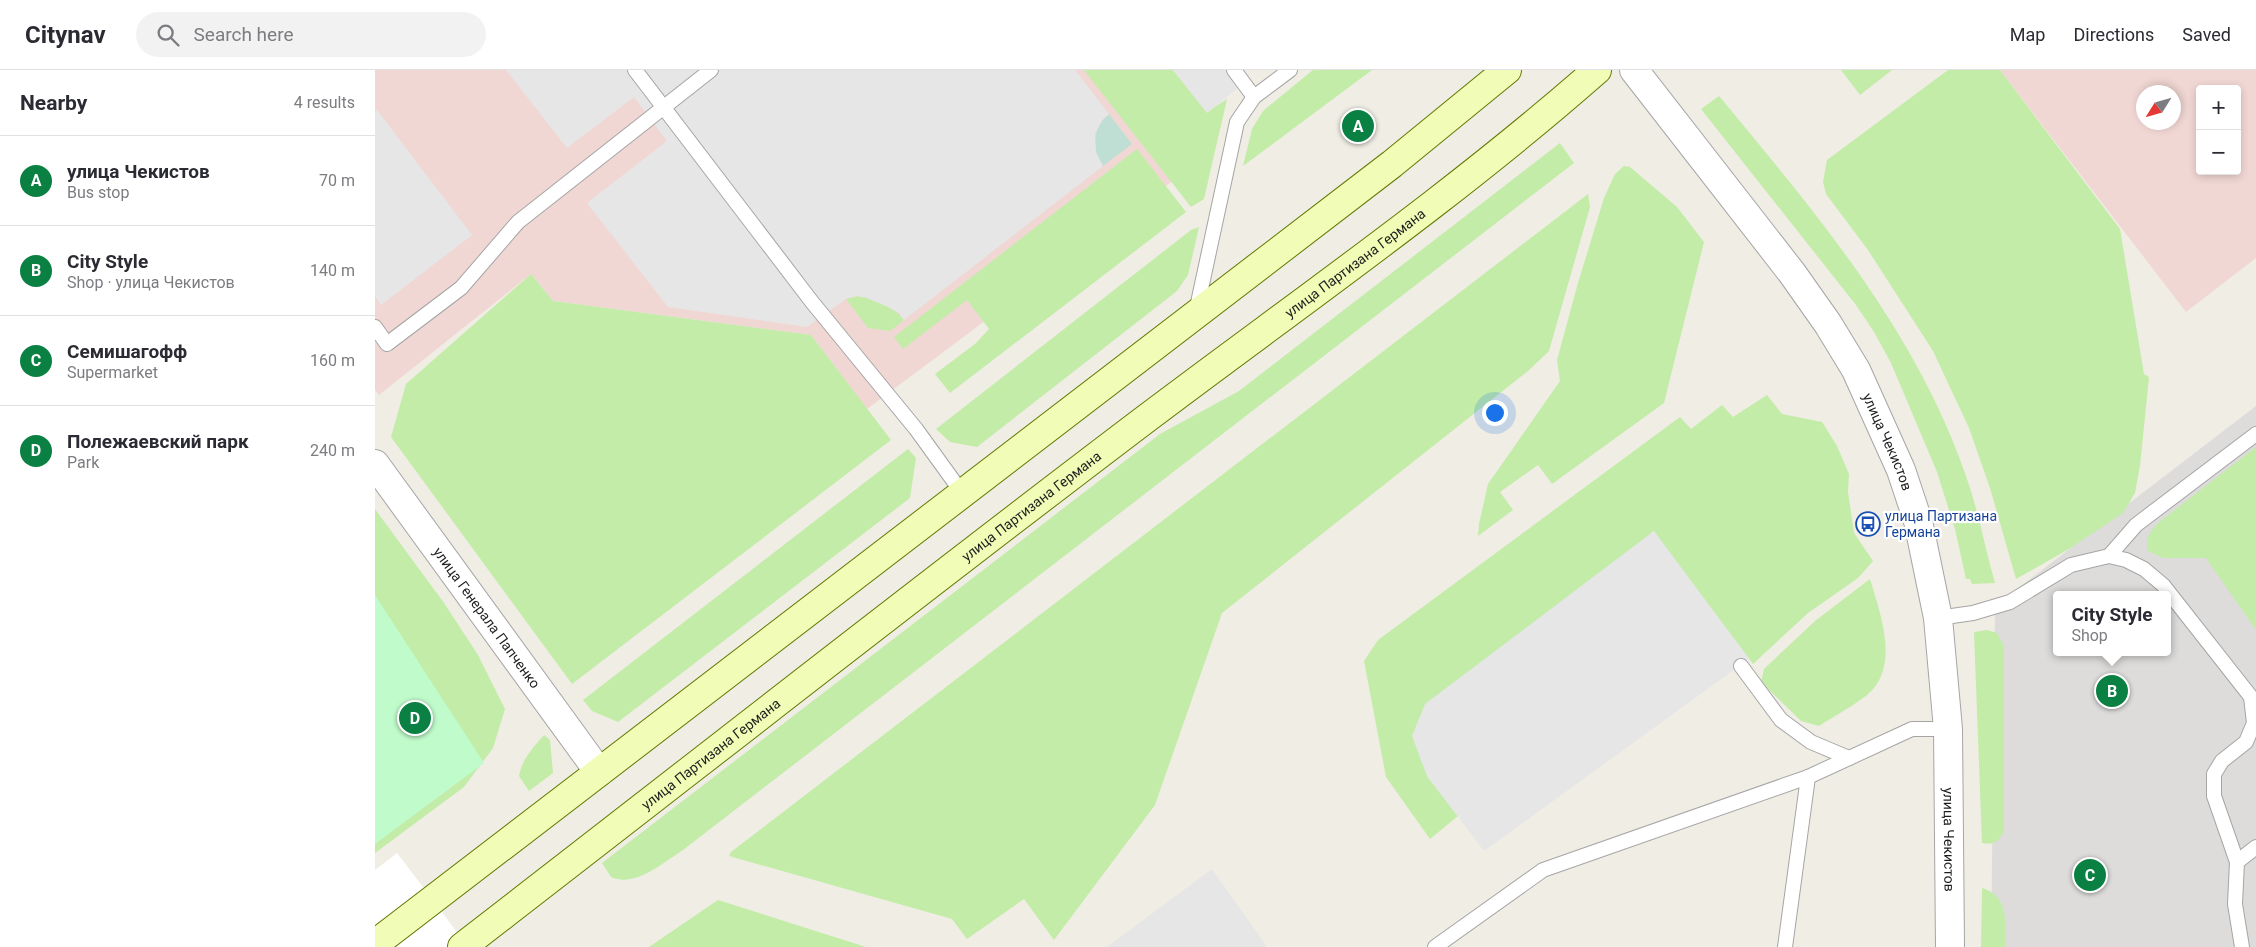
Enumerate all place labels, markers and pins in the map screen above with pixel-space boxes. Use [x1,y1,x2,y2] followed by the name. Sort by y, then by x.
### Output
[1342,107,1374,145] pin: A
[1885,508,1997,540] place label: улица Партизана Германа
[1855,511,1881,537] bus stop icon: улица Партизана Германа
[2096,672,2128,710] pin: B
[399,699,431,737] pin: D
[2074,856,2106,894] pin: C

